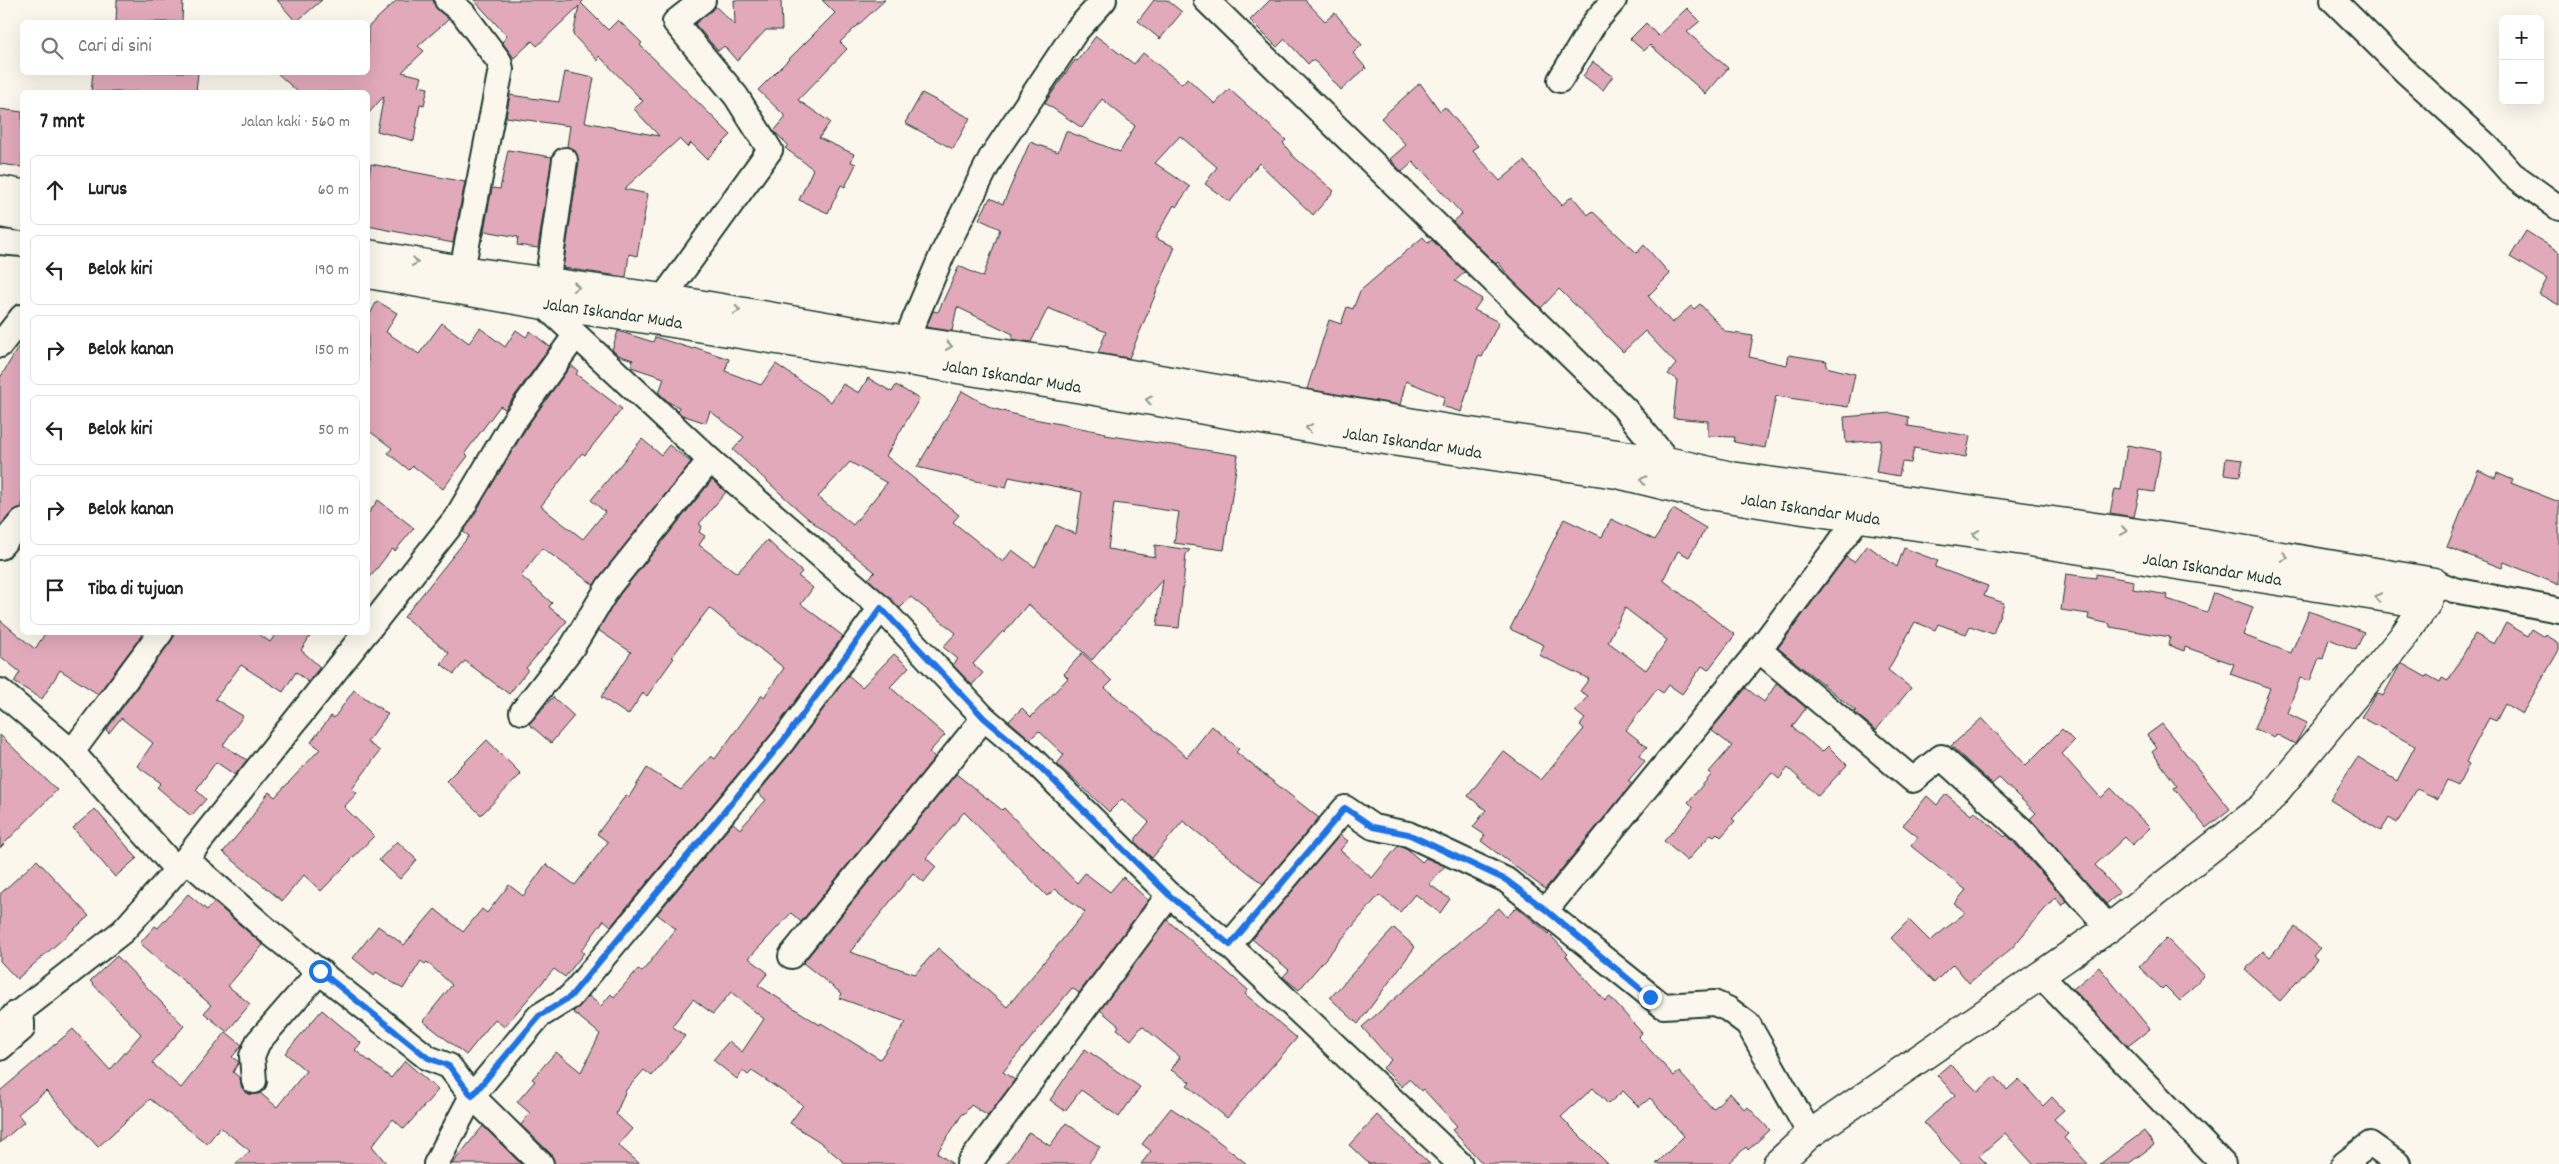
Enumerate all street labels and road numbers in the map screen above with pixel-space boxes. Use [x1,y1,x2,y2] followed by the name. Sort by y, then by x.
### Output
[541,292,685,337] street label: Jalan Iskandar Muda
[940,354,1084,401] street label: Jalan Iskandar Muda
[1341,421,1484,467] street label: Jalan Iskandar Muda
[1739,488,1882,533] street label: Jalan Iskandar Muda
[2141,547,2284,594] street label: Jalan Iskandar Muda

